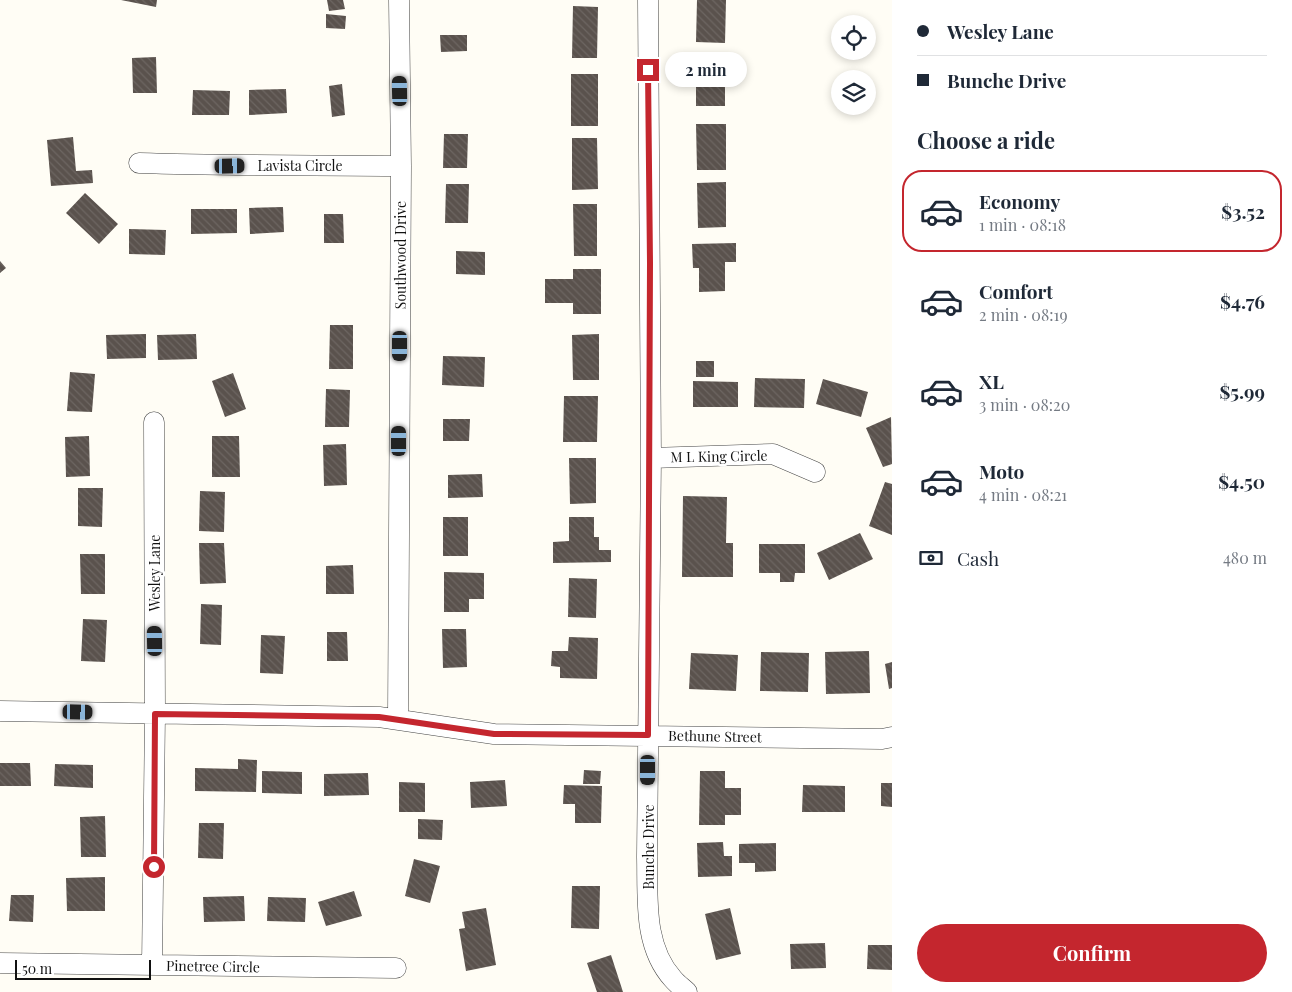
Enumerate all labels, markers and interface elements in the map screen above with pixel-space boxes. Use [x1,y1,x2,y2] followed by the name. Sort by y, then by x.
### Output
[831,15,876,115] map controls
[831,15,876,60] button: locate
[947,18,1054,44] text: Wesley Lane
[666,52,748,88] callout: 2 min
[637,59,659,81] route end
[685,59,727,80] text: 2 min
[947,67,1066,93] text: Bunche Drive
[831,70,876,115] button: layers
[392,76,407,106] car
[917,125,1055,155] text: Choose a ride
[257,156,343,175] street label: Lavista Circle
[214,158,245,174] car
[979,188,1060,214] text: Economy
[919,189,964,234] icon: car
[1221,198,1265,224] text: $3.52
[391,201,410,309] street label: Southwood Drive
[979,214,1066,235] text: 1 min · 08:18
[979,278,1053,304] text: Comfort
[919,279,964,324] icon: car
[1220,288,1265,314] text: $4.76
[979,304,1068,325] text: 2 min · 08:19
[392,331,407,361] car
[979,368,1004,394] text: XL
[919,369,964,414] icon: car
[1219,378,1265,404] text: $5.99
[979,394,1070,415] text: 3 min · 08:20
[391,426,406,456] car
[670,446,768,466] street label: M L King Circle
[979,458,1024,484] text: Moto
[919,459,964,504] icon: car
[1218,468,1265,494] text: $4.50
[979,484,1067,505] text: 4 min · 08:21
[145,535,164,612] street label: Wesley Lane
[917,544,945,572] icon: cash
[957,545,999,571] text: Cash
[1223,547,1267,568] text: 480 m
[147,626,162,656] car
[62,704,93,720] car
[668,726,763,746] street label: Bethune Street
[640,755,655,785] car
[639,804,658,890] street label: Bunche Drive
[143,856,165,878] route start
[917,924,1267,982] button: Confirm
[166,956,260,976] street label: Pinetree Circle
[15,957,151,980] scale bar
[22,959,52,978] text: 50 m

